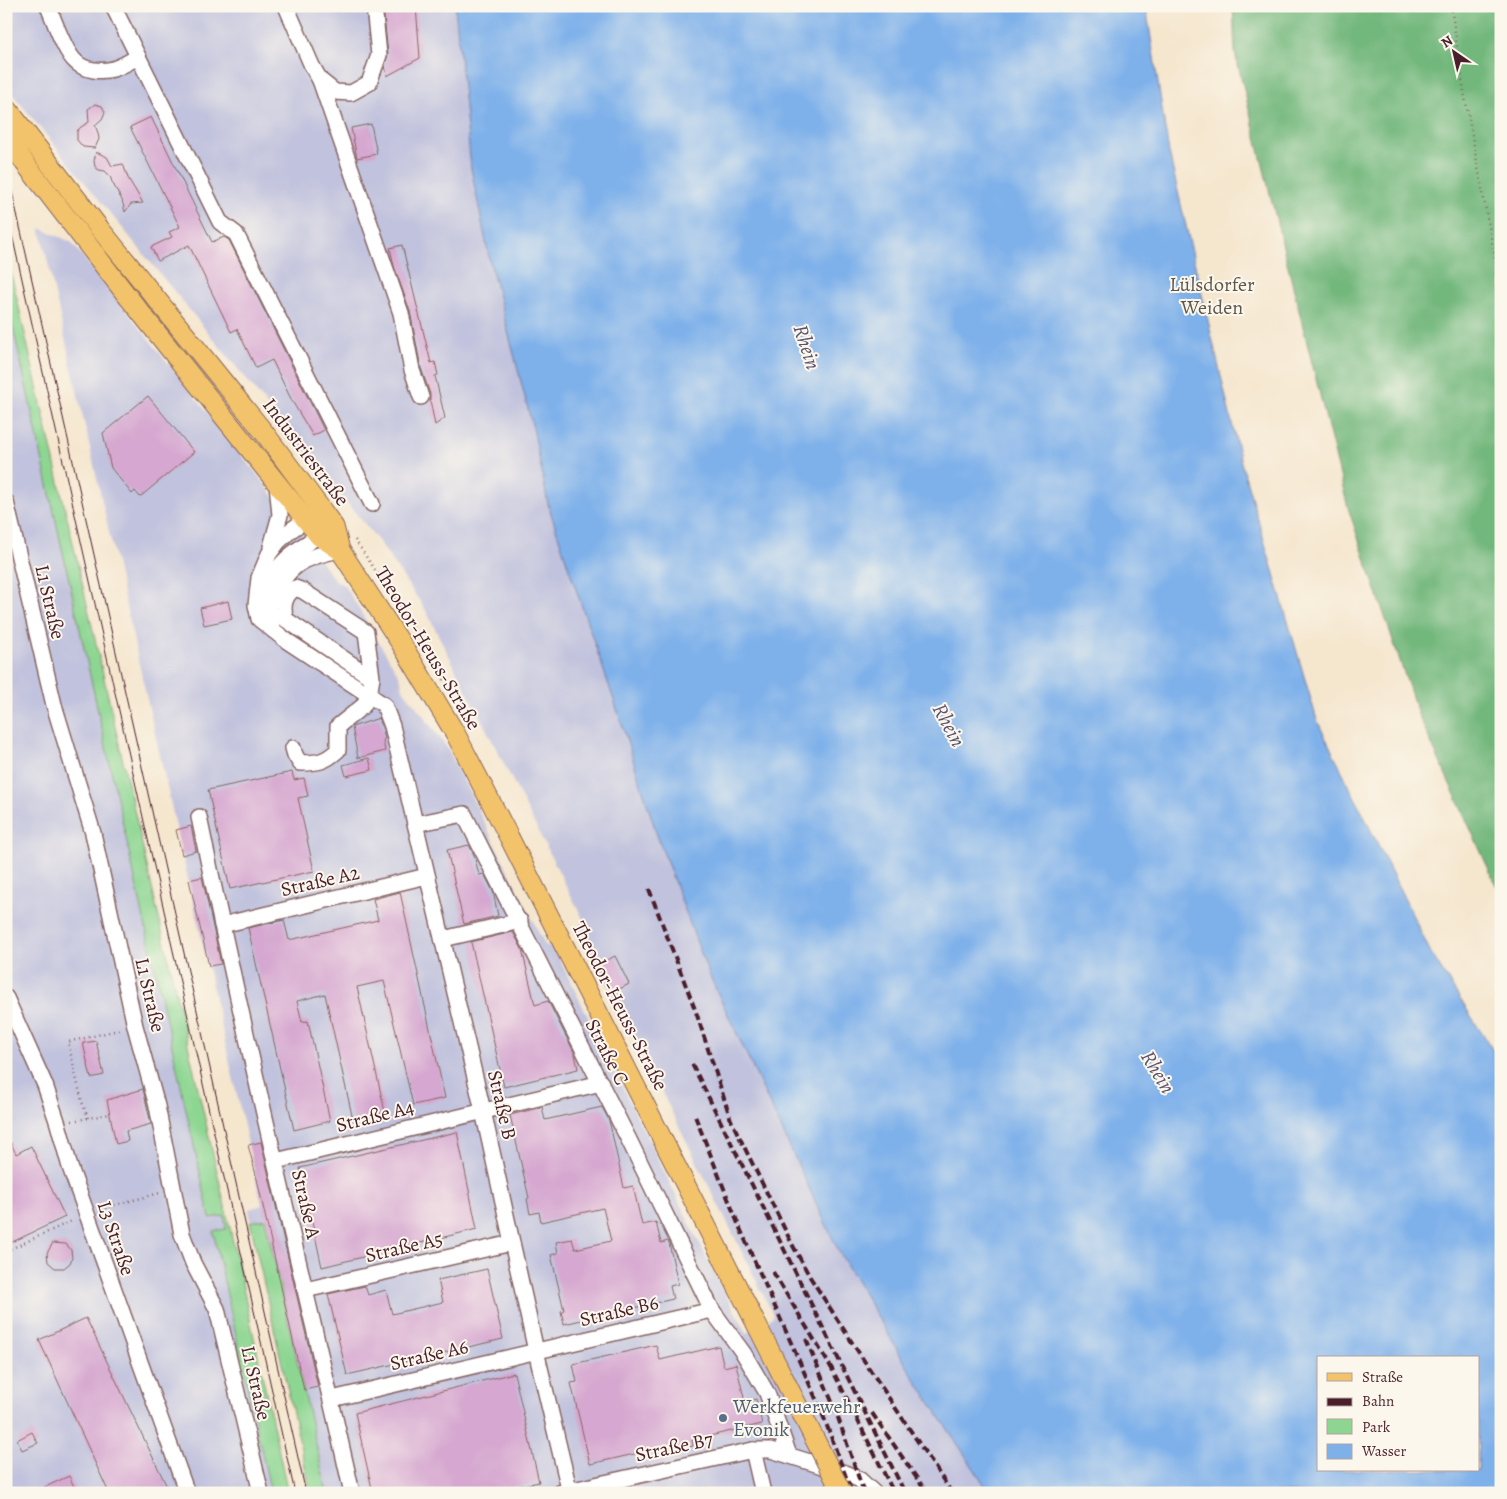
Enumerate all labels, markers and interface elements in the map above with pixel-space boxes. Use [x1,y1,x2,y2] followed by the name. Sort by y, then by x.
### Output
[1430,28,1480,78] north arrow
[1437,31,1457,52] text: N
[1169,271,1255,321] park label: Lülsdorfer Weiden
[787,321,827,373] water label: Rhein
[257,393,356,512] street label: Industriestraße
[368,561,488,735] street label: Theodor-Heuss-Straße
[28,562,72,642] street label: L1 Straße
[926,698,972,752] water label: Rhein
[278,859,362,903] street label: Straße A2
[566,917,674,1095] street label: Theodor-Heuss-Straße
[128,955,172,1035] street label: L1 Straße
[579,1014,635,1090] street label: Straße C
[1134,1045,1182,1099] water label: Rhein
[481,1068,523,1142] street label: Straße B
[333,1093,417,1139] street label: Straße A4
[285,1167,327,1242] street label: Straße A
[91,1197,141,1279] street label: L3 Straße
[362,1225,446,1269] street label: Straße A5
[577,1289,661,1333] street label: Straße B6
[387,1333,471,1377] street label: Straße A6
[234,1343,278,1423] street label: L1 Straße
[1317,1356,1480,1472] legend
[1362,1367,1403,1387] text: Straße
[1362,1391,1394,1411] text: Bahn
[732,1393,861,1443] place label: Werkfeuerwehr Evonik
[717,1412,729,1424] marker: Werkfeuerwehr Evonik
[1362,1417,1391,1437] text: Park
[633,1425,716,1468] street label: Straße B7
[1361,1441,1407,1461] text: Wasser

